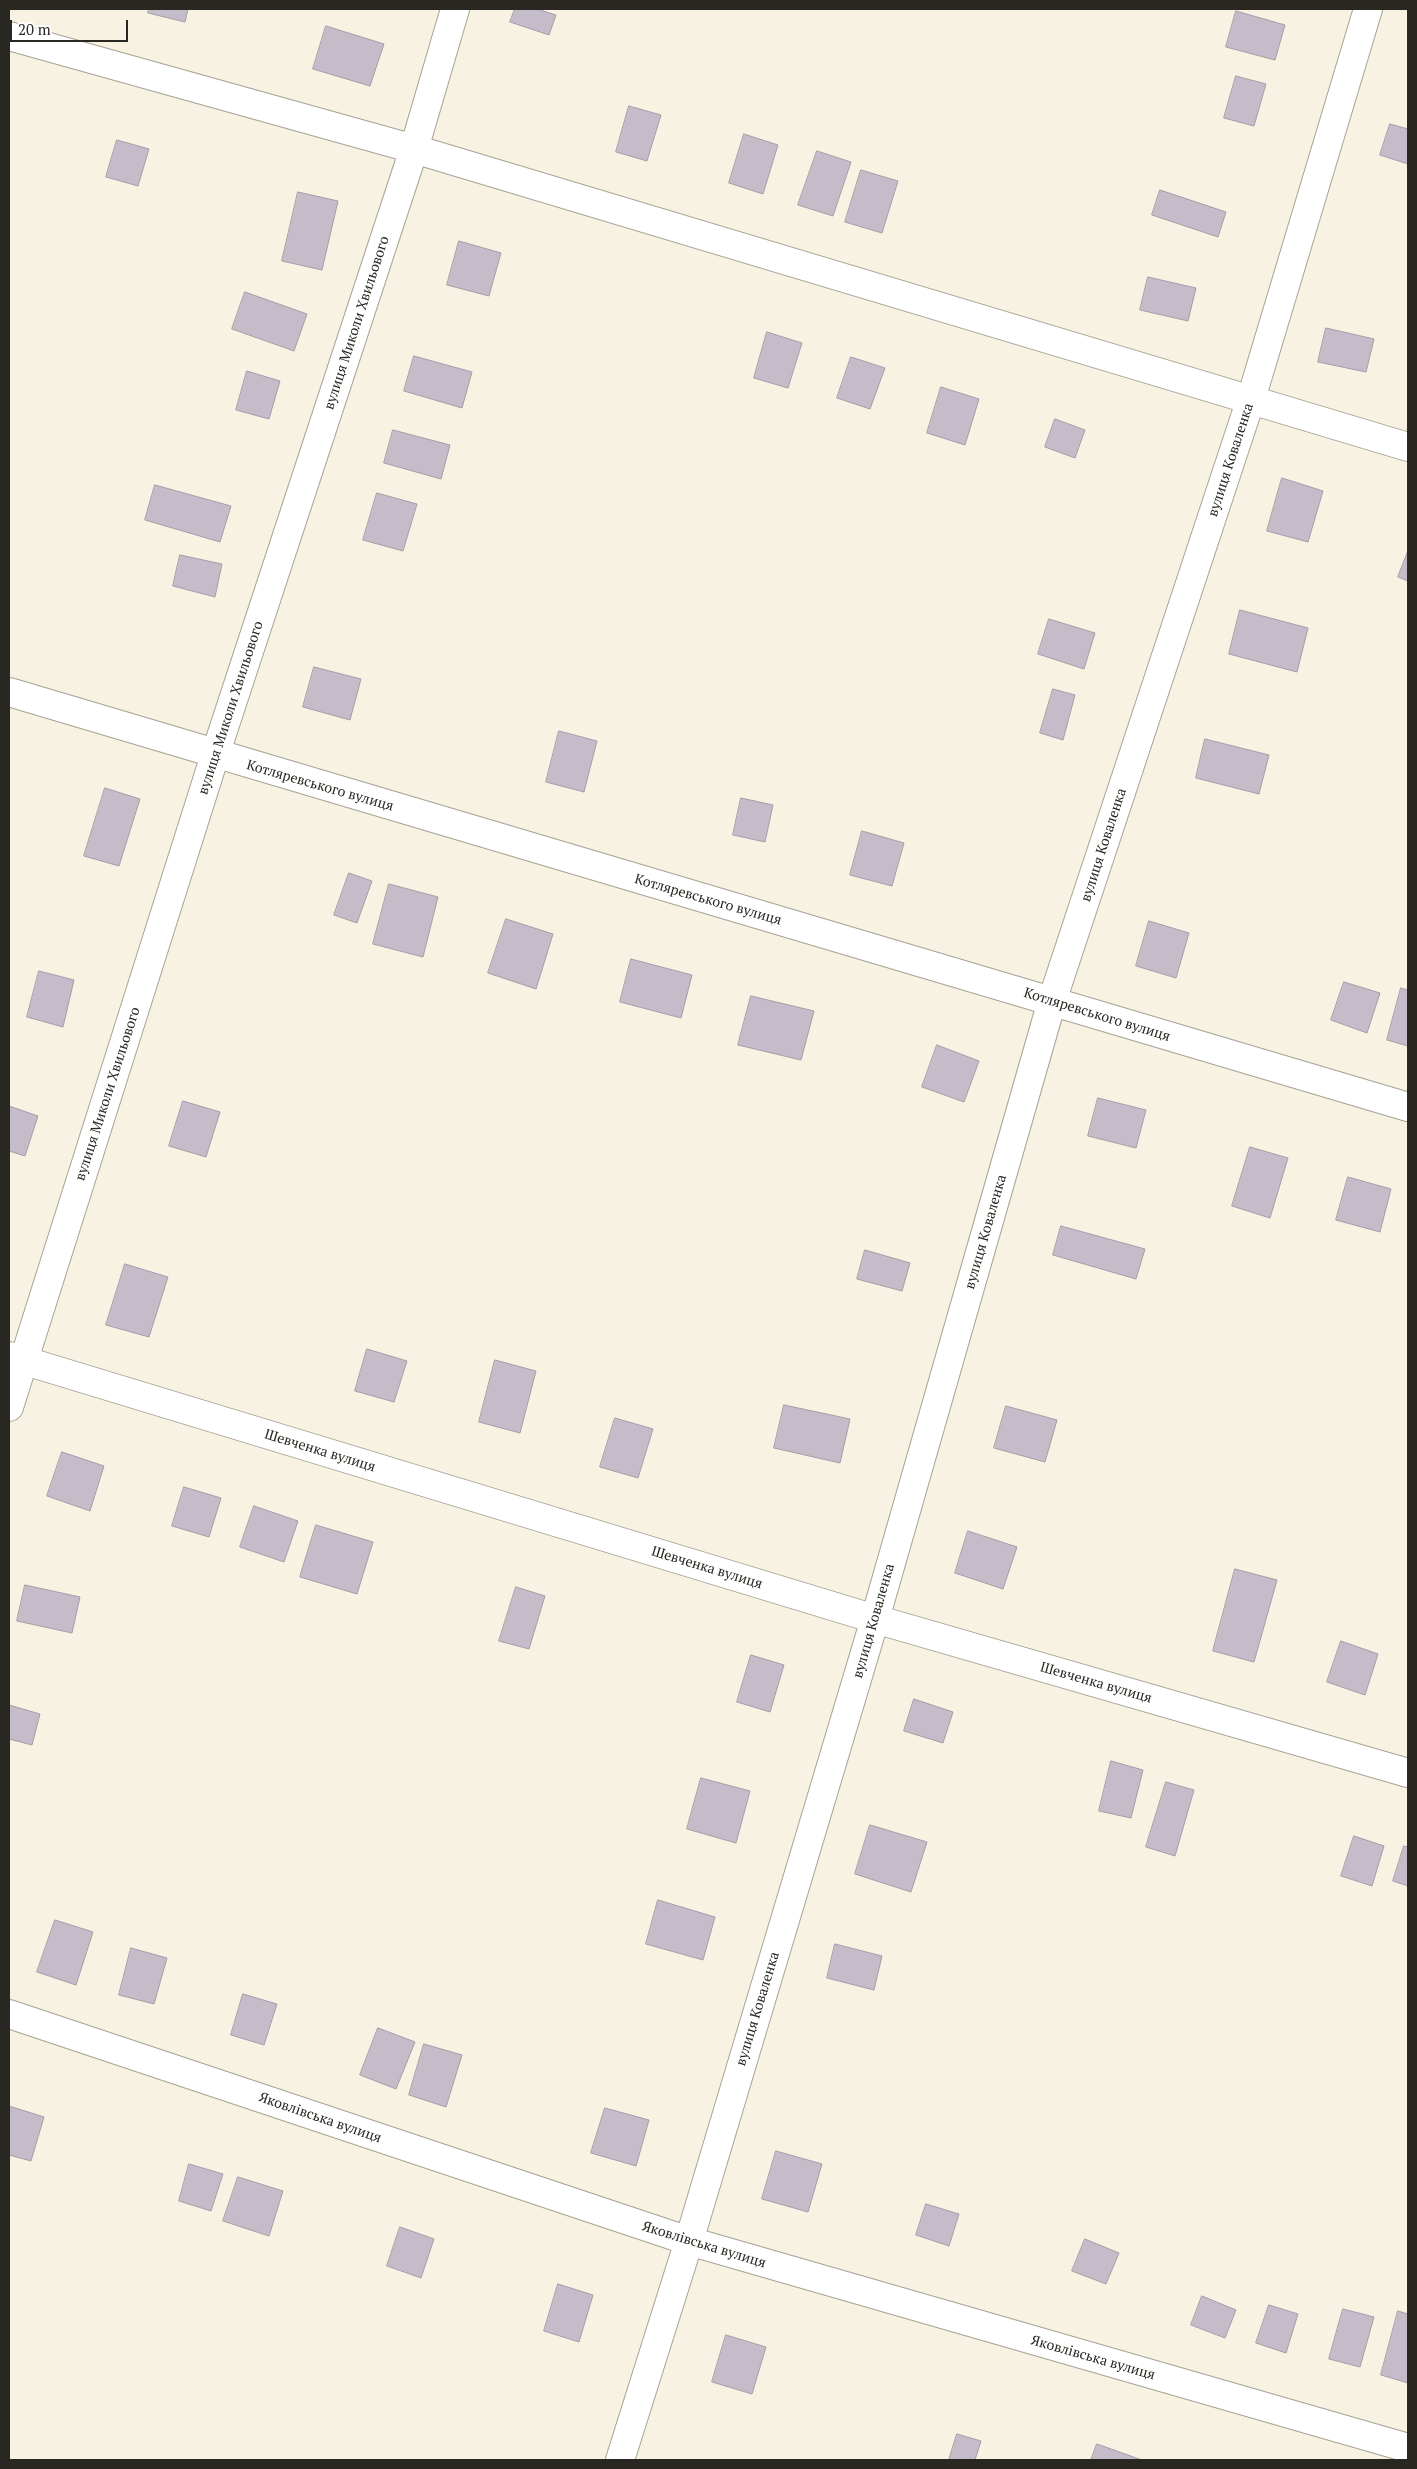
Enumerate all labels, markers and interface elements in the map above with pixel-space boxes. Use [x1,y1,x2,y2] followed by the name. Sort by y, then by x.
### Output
[12,10,130,42] scale bar
[18,19,51,39] text: 20 m
[321,234,393,412] street label: вулиця Миколи Хвильового
[1205,401,1257,519] street label: вулиця Коваленка
[195,619,267,797] street label: вулиця Миколи Хвильового
[245,757,395,815] street label: Котляревського вулиця
[1078,786,1130,904] street label: вулиця Коваленка
[633,871,783,929] street label: Котляревського вулиця
[1022,985,1172,1045] street label: Котляревського вулиця
[72,1005,144,1183] street label: вулиця Миколи Хвильового
[962,1173,1010,1291] street label: вулиця Коваленка
[262,1426,378,1476] street label: Шевченка вулиця
[649,1543,765,1593] street label: Шевченка вулиця
[850,1562,898,1680] street label: вулиця Коваленка
[1038,1659,1154,1707] street label: Шевченка вулиця
[733,1950,783,2068] street label: вулиця Коваленка
[256,2089,384,2147] street label: Яковлівська вулиця
[640,2218,768,2272] street label: Яковлівська вулиця
[1029,2332,1157,2384] street label: Яковлівська вулиця

